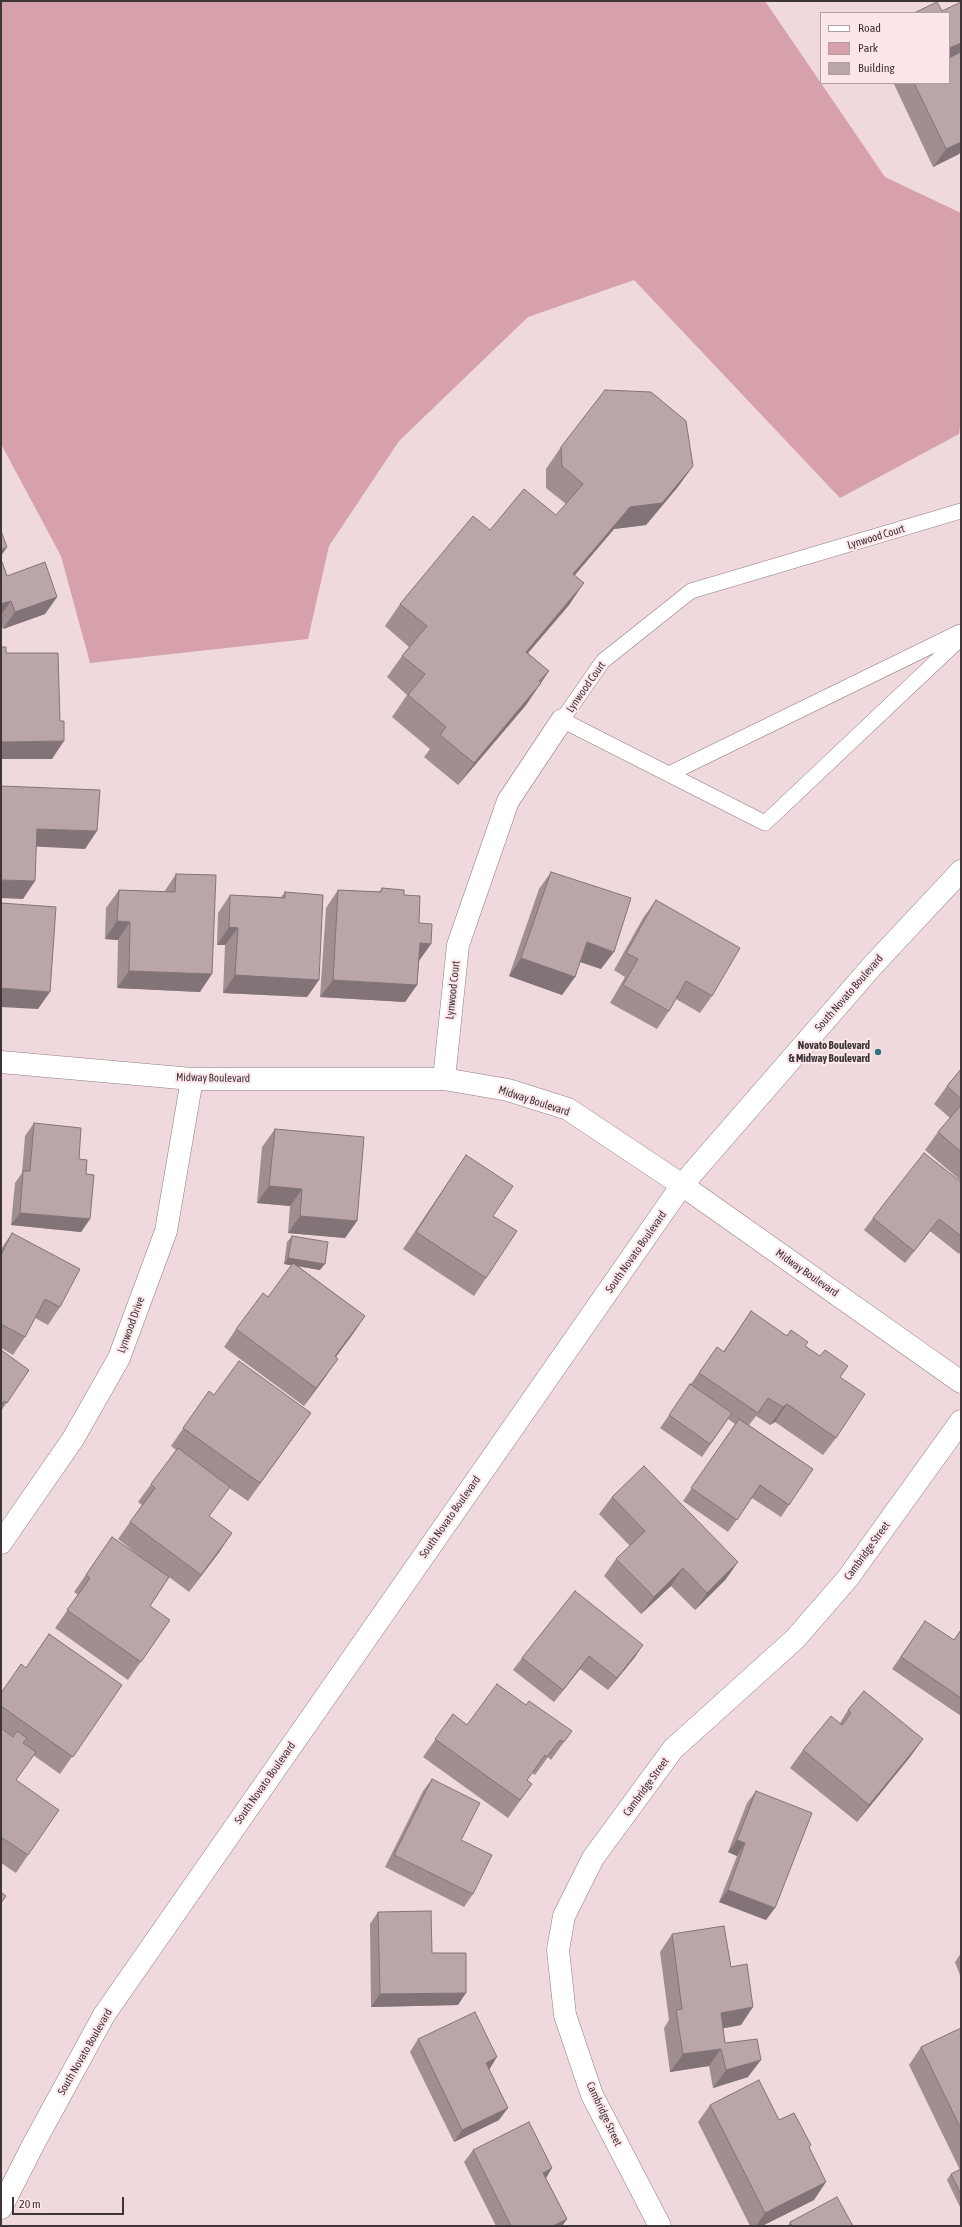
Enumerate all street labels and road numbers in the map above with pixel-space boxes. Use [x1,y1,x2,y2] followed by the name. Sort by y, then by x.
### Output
[846,522,906,552] street label: Lynwood Court
[564,659,608,715] street label: Lynwood Court
[812,952,886,1034] street label: South Novato Boulevard
[443,960,463,1020] street label: Lynwood Court
[176,1071,250,1085] street label: Midway Boulevard
[497,1083,571,1119] street label: Midway Boulevard
[603,1208,669,1296] street label: South Novato Boulevard
[773,1246,841,1300] street label: Midway Boulevard
[115,1295,147,1355] street label: Lynwood Drive
[417,1473,483,1561] street label: South Novato Boulevard
[841,1519,893,1583] street label: Cambridge Street
[232,1739,298,1827] street label: South Novato Boulevard
[620,1755,672,1819] street label: Cambridge Street
[55,2007,115,2097] street label: South Novato Boulevard
[583,2080,625,2148] street label: Cambridge Street

